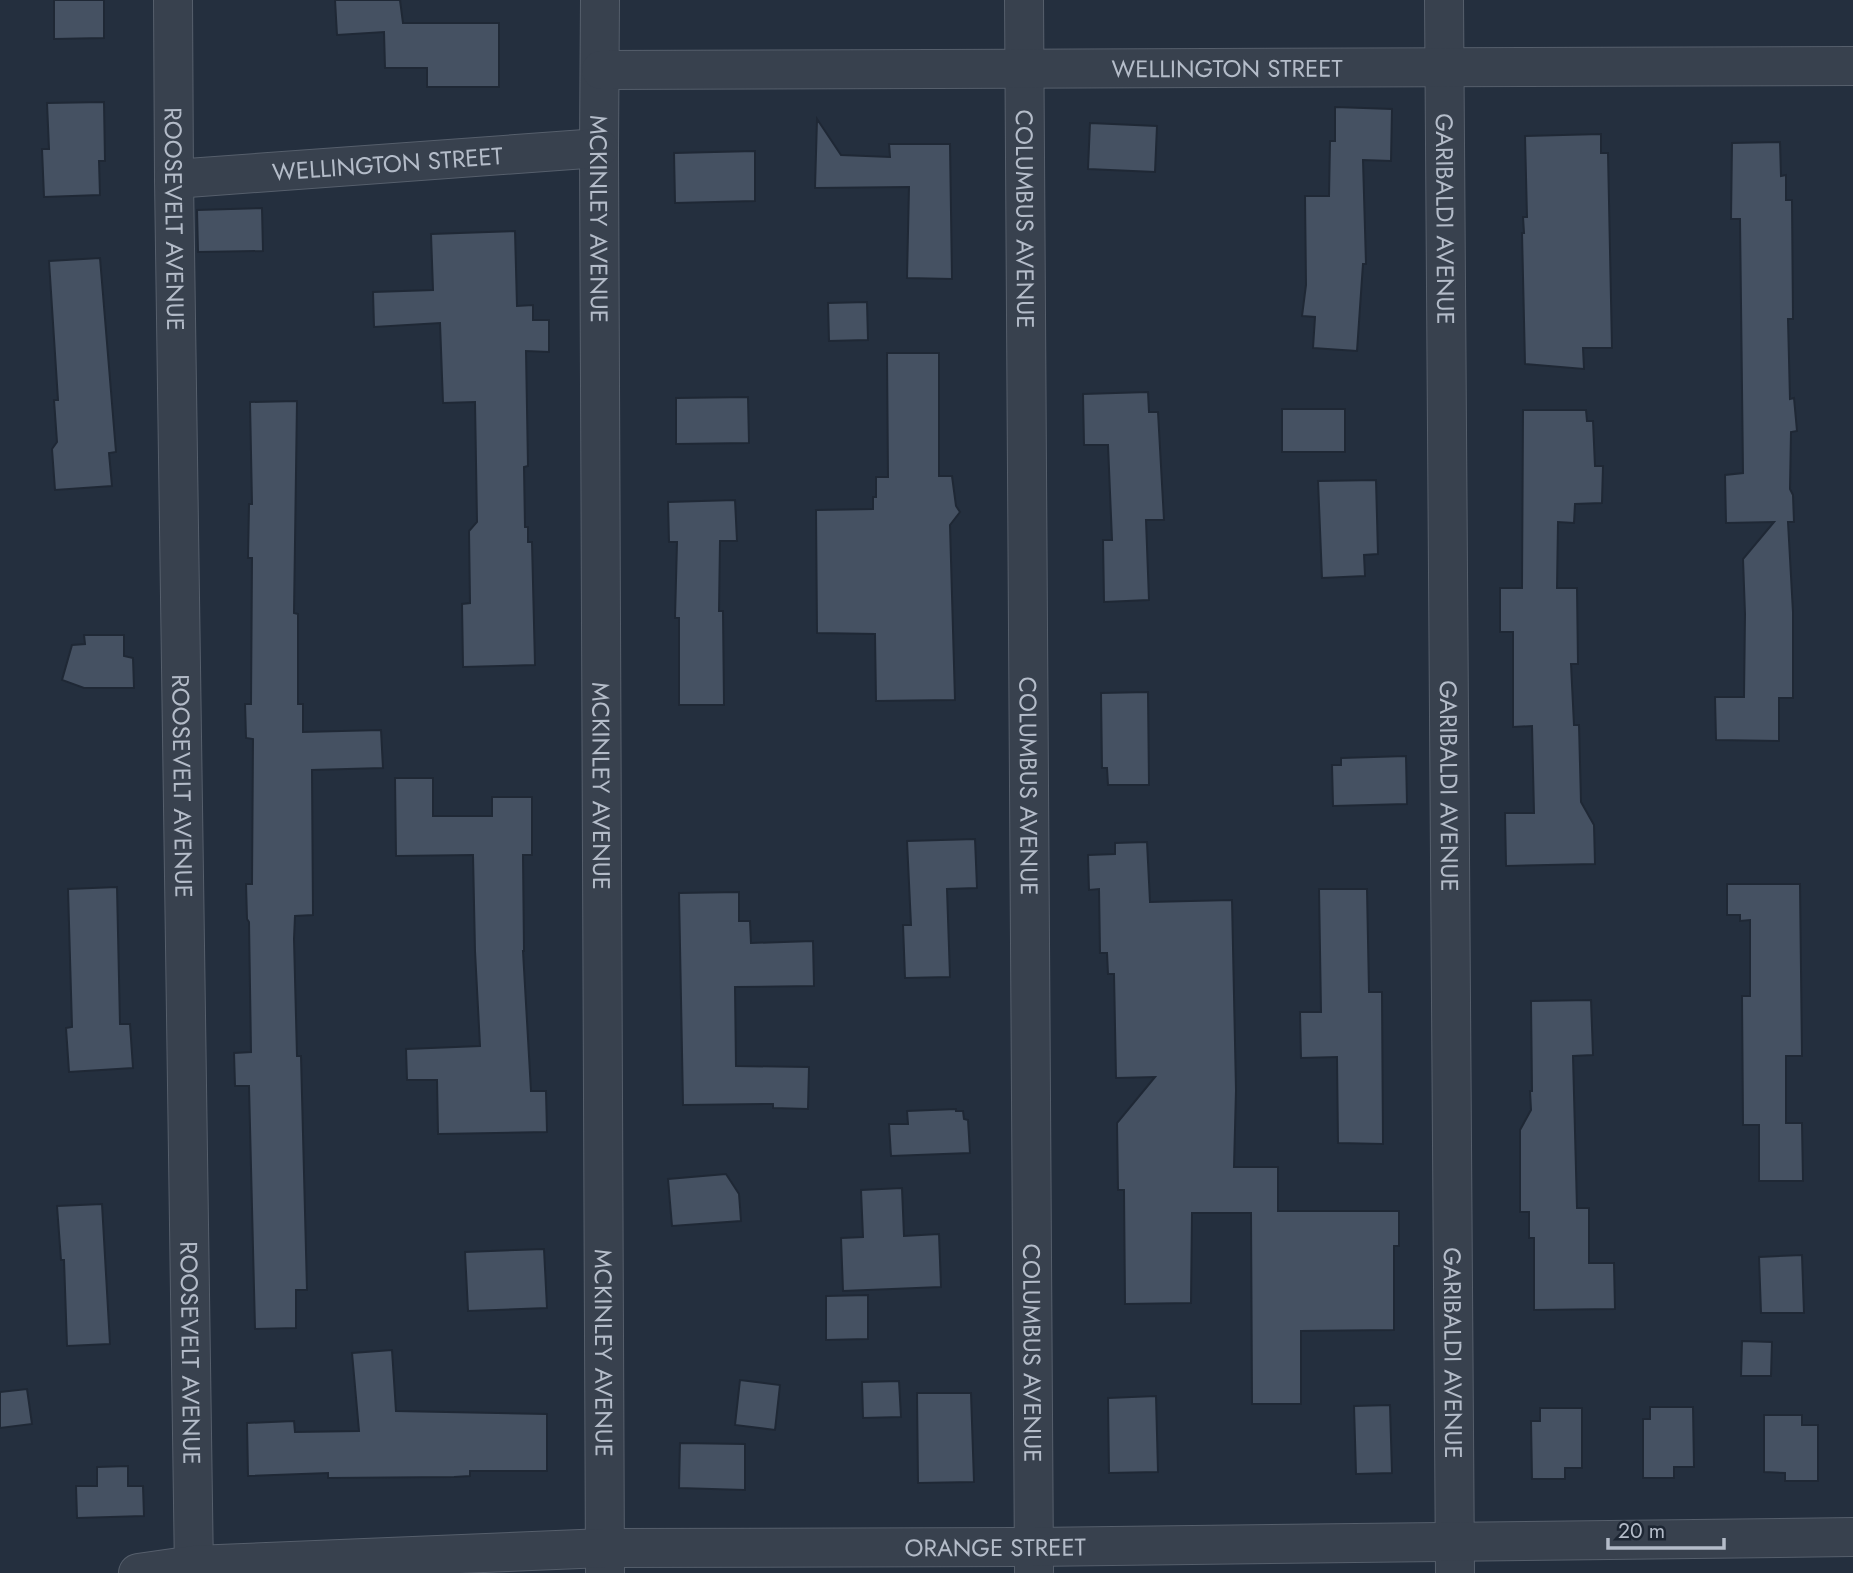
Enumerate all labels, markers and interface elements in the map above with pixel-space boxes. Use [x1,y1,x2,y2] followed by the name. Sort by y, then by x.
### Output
[1111,50,1343,86] street label: WELLINGTON STREET
[156,107,194,331] street label: ROOSEVELT AVENUE
[1007,109,1044,329] street label: COLUMBUS AVENUE
[1427,113,1464,325] street label: GARIBALDI AVENUE
[581,115,617,323] street label: MCKINLEY AVENUE
[271,138,504,189] street label: WELLINGTON STREET
[164,674,202,898] street label: ROOSEVELT AVENUE
[1011,676,1047,896] street label: COLUMBUS AVENUE
[1431,680,1468,892] street label: GARIBALDI AVENUE
[584,682,620,890] street label: MCKINLEY AVENUE
[172,1241,210,1465] street label: ROOSEVELT AVENUE
[1014,1243,1051,1463] street label: COLUMBUS AVENUE
[1435,1247,1472,1459] street label: GARIBALDI AVENUE
[586,1249,622,1457] street label: MCKINLEY AVENUE
[1608,1506,1724,1550] scale bar
[1618,1516,1665,1546] text: 20 m
[904,1529,1086,1565] street label: ORANGE STREET

